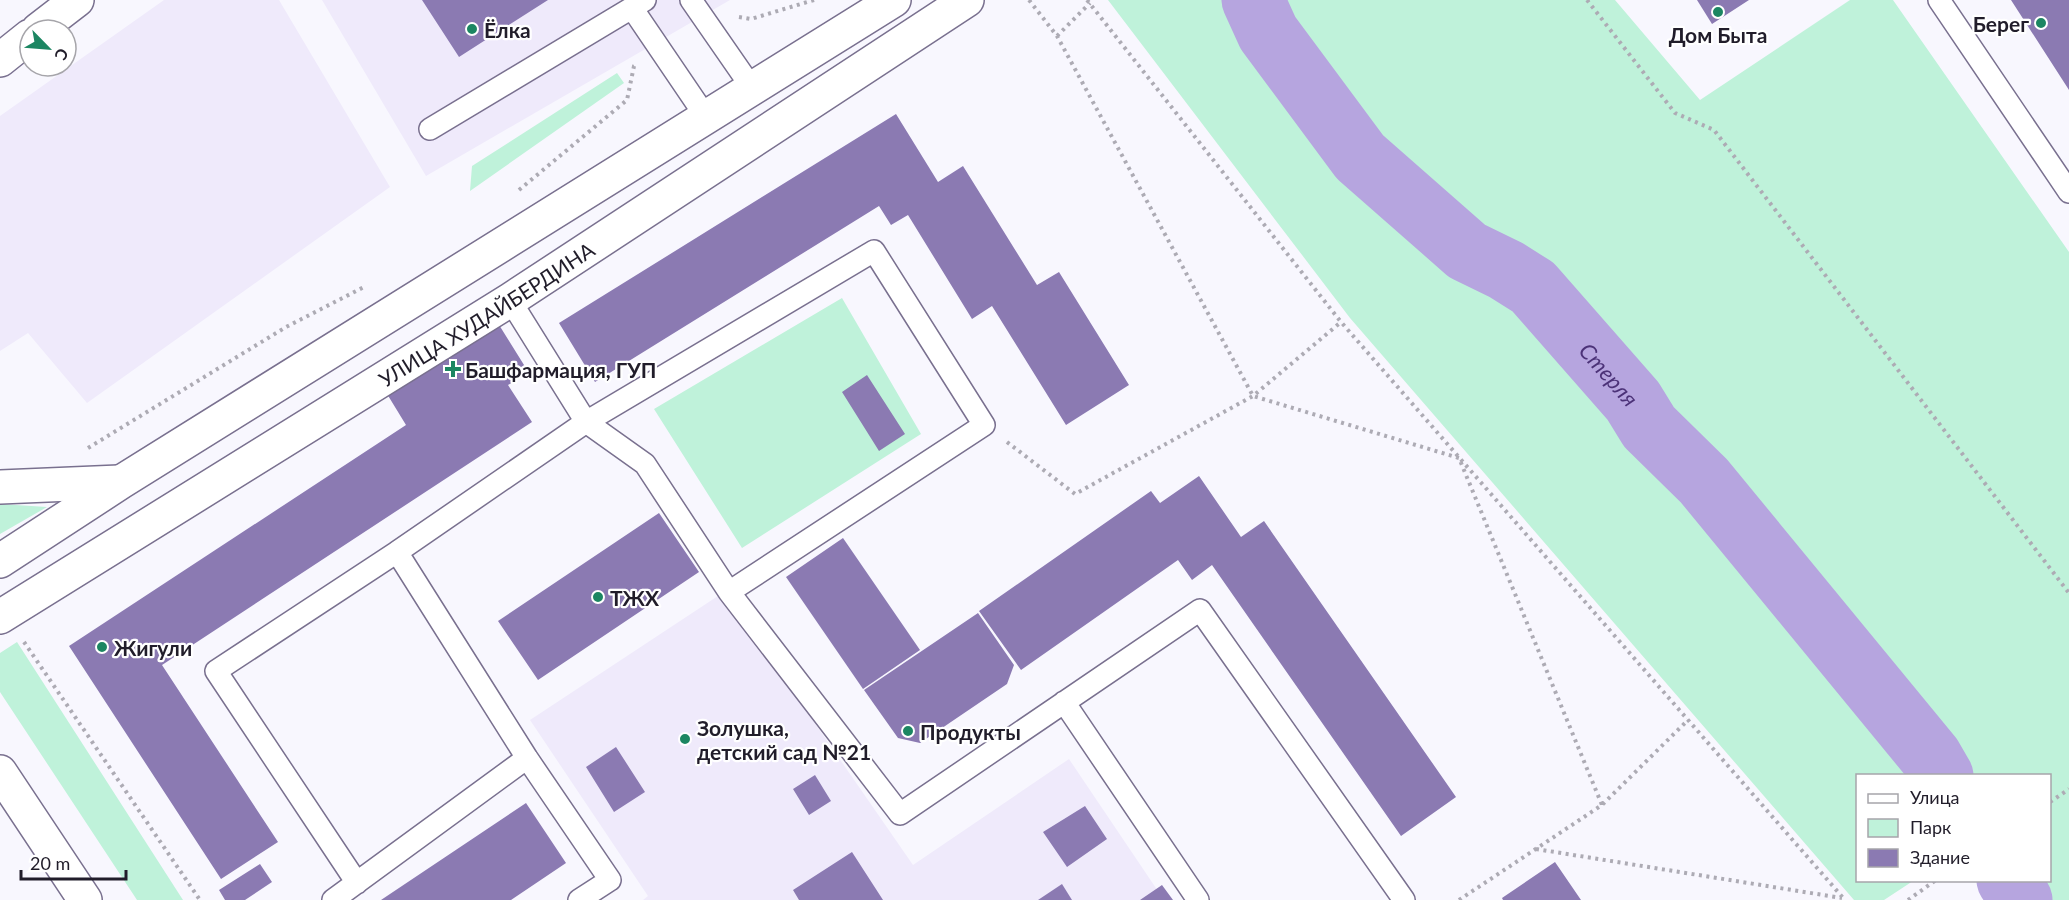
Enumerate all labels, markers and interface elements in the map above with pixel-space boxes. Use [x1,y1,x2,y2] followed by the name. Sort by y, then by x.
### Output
[1711,5,1725,19] marker: Дом Быта
[1973,11,2029,36] place label: Берег
[2034,16,2048,30] marker: Берег
[484,17,531,42] place label: Ёлка
[18,18,78,78] north arrow
[465,22,479,36] marker: Ёлка
[1669,22,1767,47] place label: Дом Быта
[51,46,73,64] text: С
[374,235,599,391] street label: УЛИЦА ХУДАЙБЕРДИНА
[1574,337,1644,411] water label: Стерля
[465,357,656,382] place label: Башфармация, ГУП
[446,362,460,376] marker: Башфармация, ГУП
[610,585,660,610] place label: ТЖХ
[591,590,605,604] marker: ТЖХ
[114,635,192,660] place label: Жигули
[95,640,109,654] marker: Жигули
[697,715,871,764] place label: Золушка, детский сад №21
[920,719,1021,744] place label: Продукты
[901,724,915,738] marker: Продукты
[678,732,692,746] marker: Золушка, детский сад №21
[1856,774,2051,882] legend
[1910,786,1960,808] text: Улица
[1910,816,1952,838] text: Парк
[21,843,126,881] scale bar
[1910,846,1970,868] text: Здание
[30,852,70,874] text: 20 m

